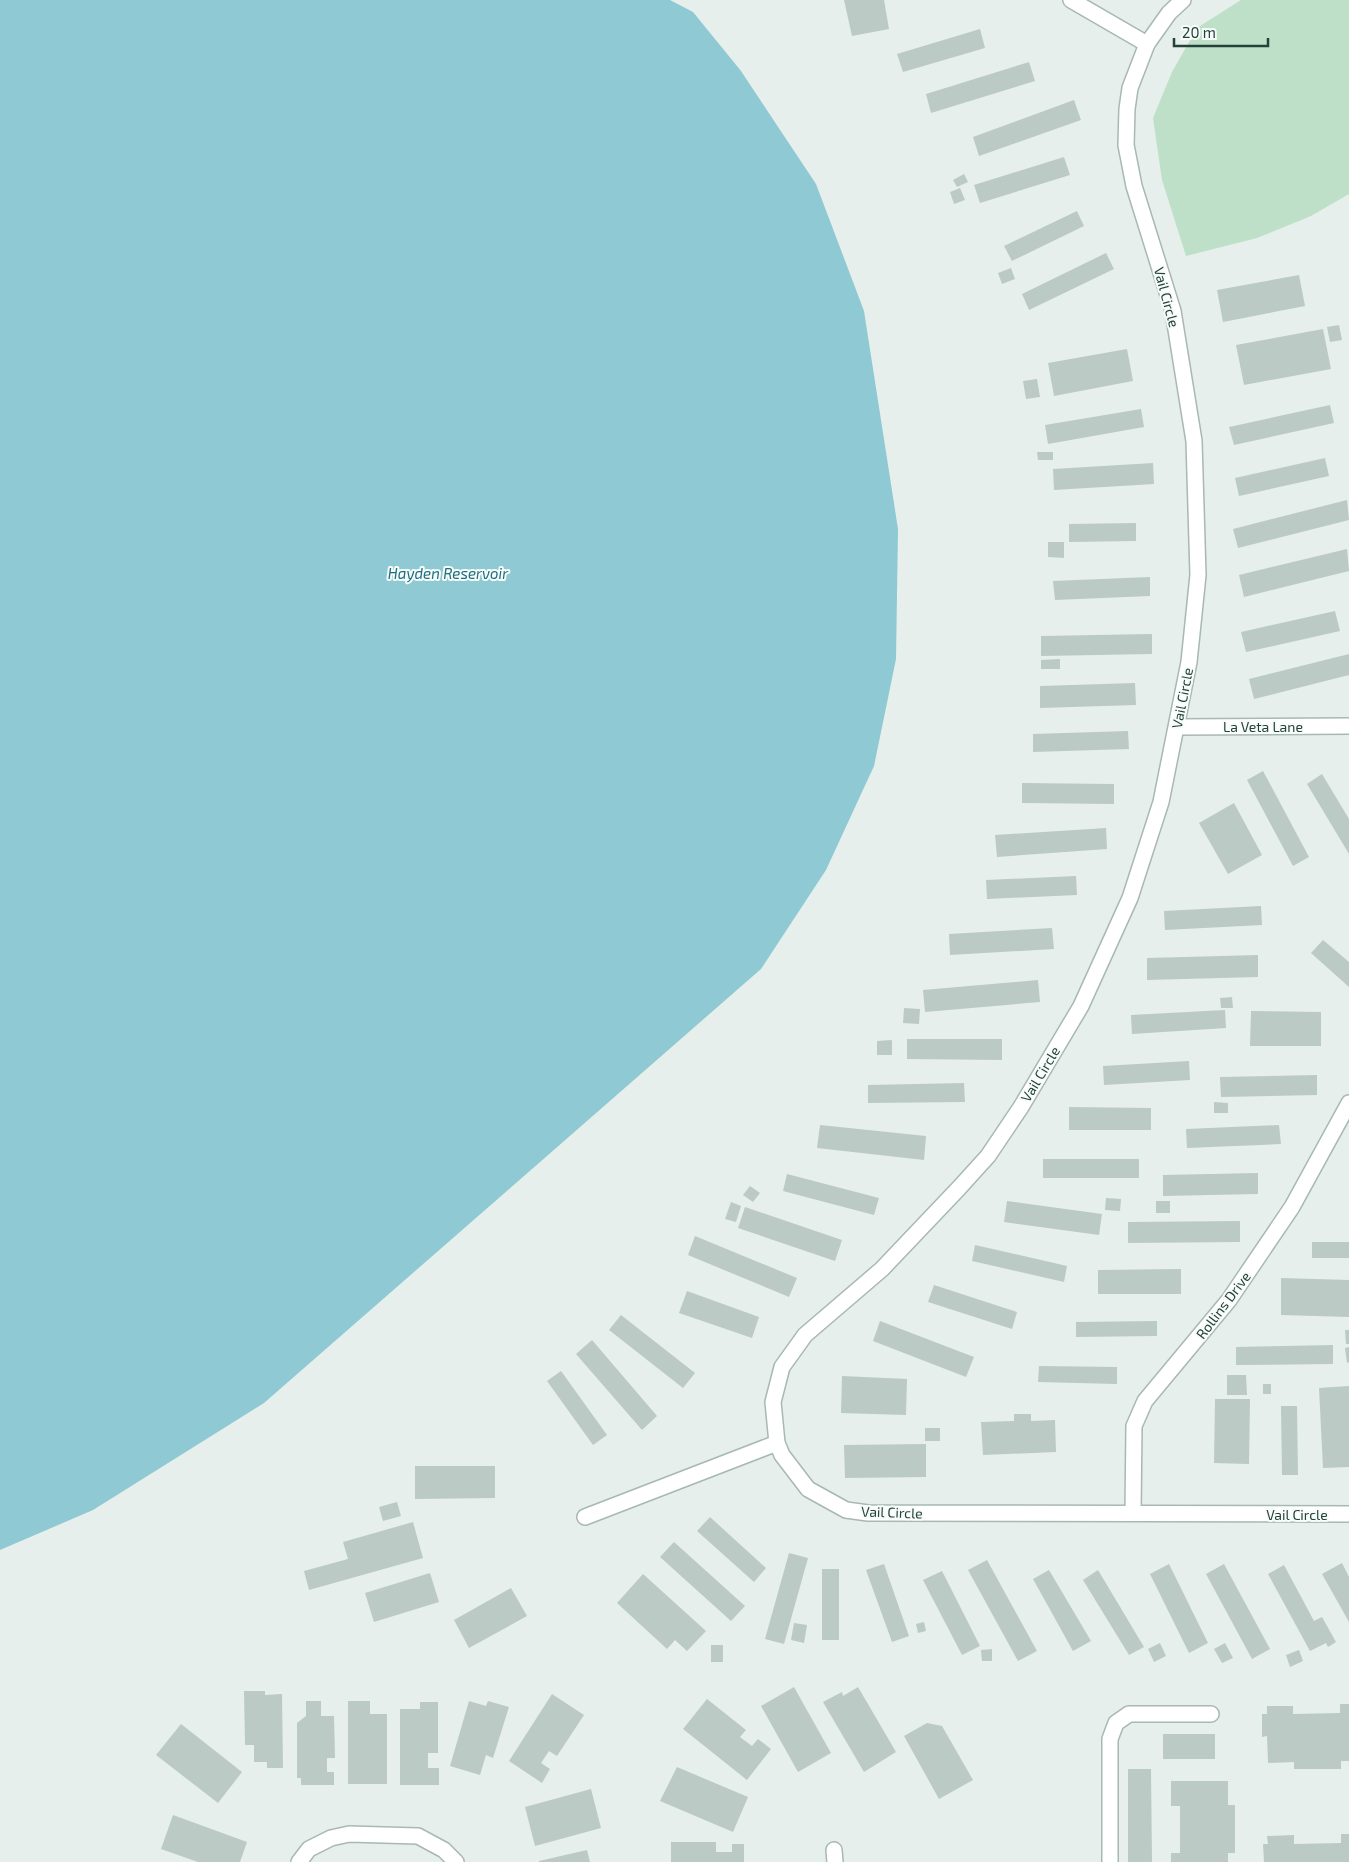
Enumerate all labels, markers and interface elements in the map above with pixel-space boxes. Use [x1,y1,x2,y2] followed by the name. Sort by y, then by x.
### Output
[1174,15,1268,47] scale bar
[1182,23,1216,41] text: 20 m
[1151,265,1183,329] street label: Vail Circle
[388,564,509,583] water label: Hayden Reservoir
[1168,666,1196,730] street label: Vail Circle
[1223,718,1303,735] street label: La Veta Lane
[1017,1043,1063,1105] street label: Vail Circle
[1192,1268,1254,1342] street label: Rollins Drive
[861,1502,923,1522] street label: Vail Circle
[1266,1506,1328,1523] street label: Vail Circle

